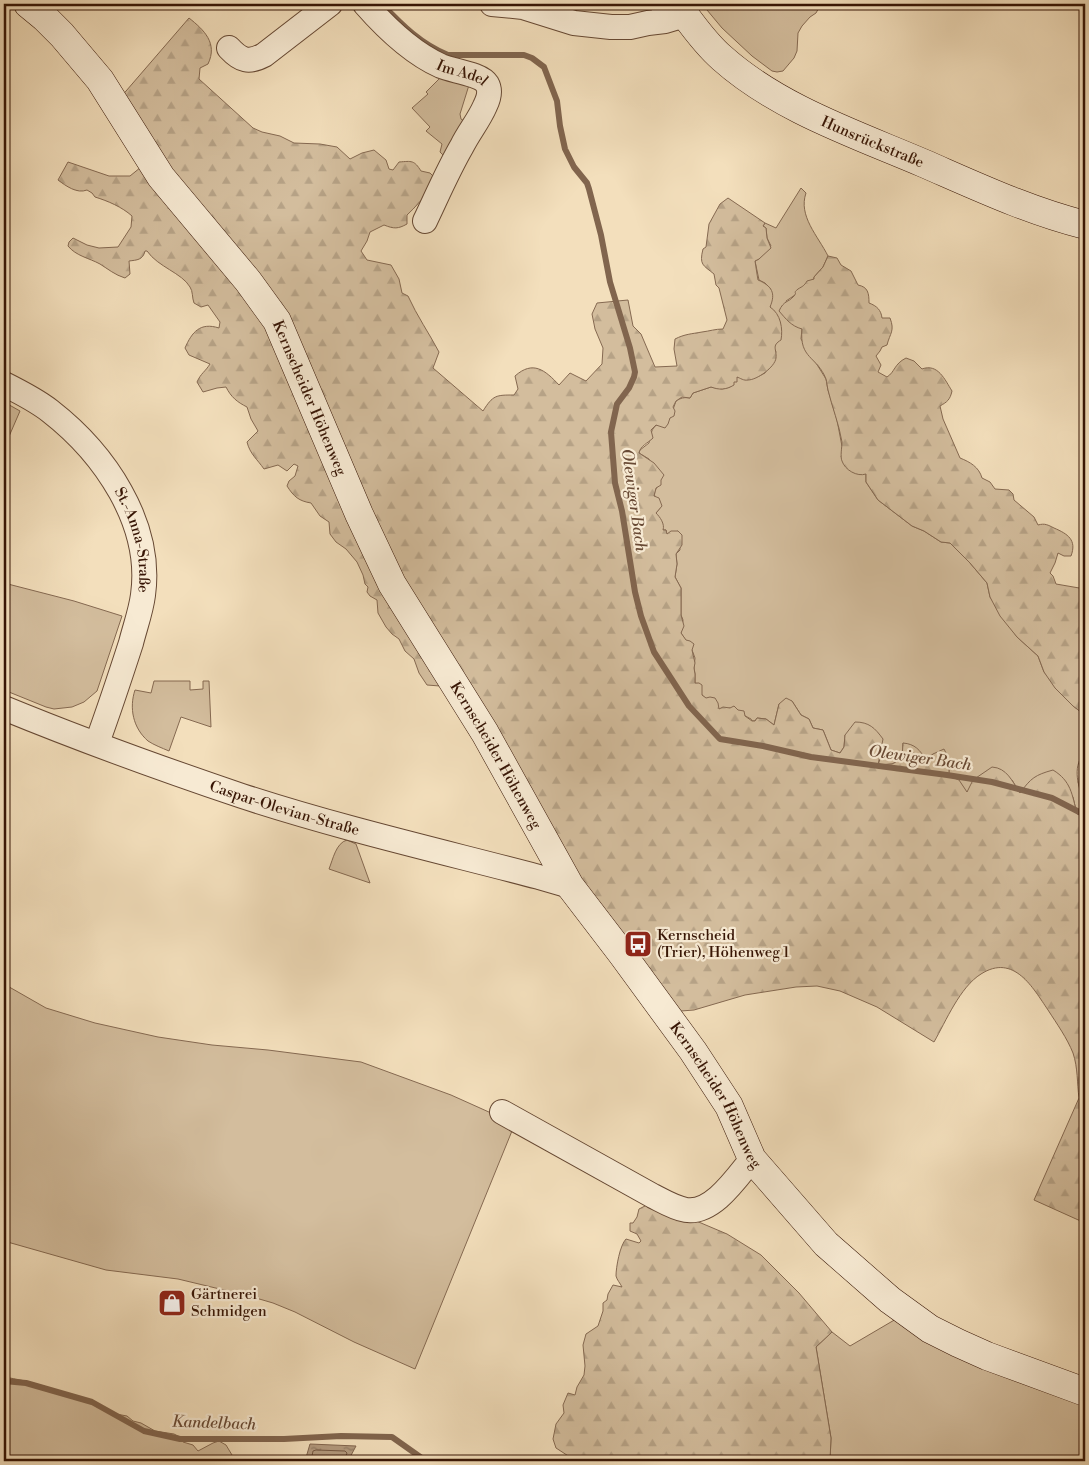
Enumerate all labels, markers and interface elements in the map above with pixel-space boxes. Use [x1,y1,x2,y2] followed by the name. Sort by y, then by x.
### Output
[433,56,493,90] street label: Im Adel
[818,112,927,172] street label: Hunsrückstraße
[268,317,351,479] street label: Kernscheider Höhenweg
[617,447,651,553] water label: Olewiger Bach
[110,484,154,594] street label: St.-Anna-Straße
[446,678,546,832] street label: Kernscheider Höhenweg
[867,741,973,775] water label: Olewiger Bach
[207,776,362,840] street label: Caspar-Olevian-Straße
[657,926,790,962] place label: Kernscheid (Trier), Höhenweg 1
[623,929,653,959] bus stop icon: Kernscheid (Trier), Höhenweg 1
[666,1018,766,1173] street label: Kernscheider Höhenweg
[191,1285,267,1321] place label: Gärtnerei Schmidgen
[157,1288,187,1318] shop icon: Gärtnerei Schmidgen
[171,1412,257,1434] water label: Kandelbach

